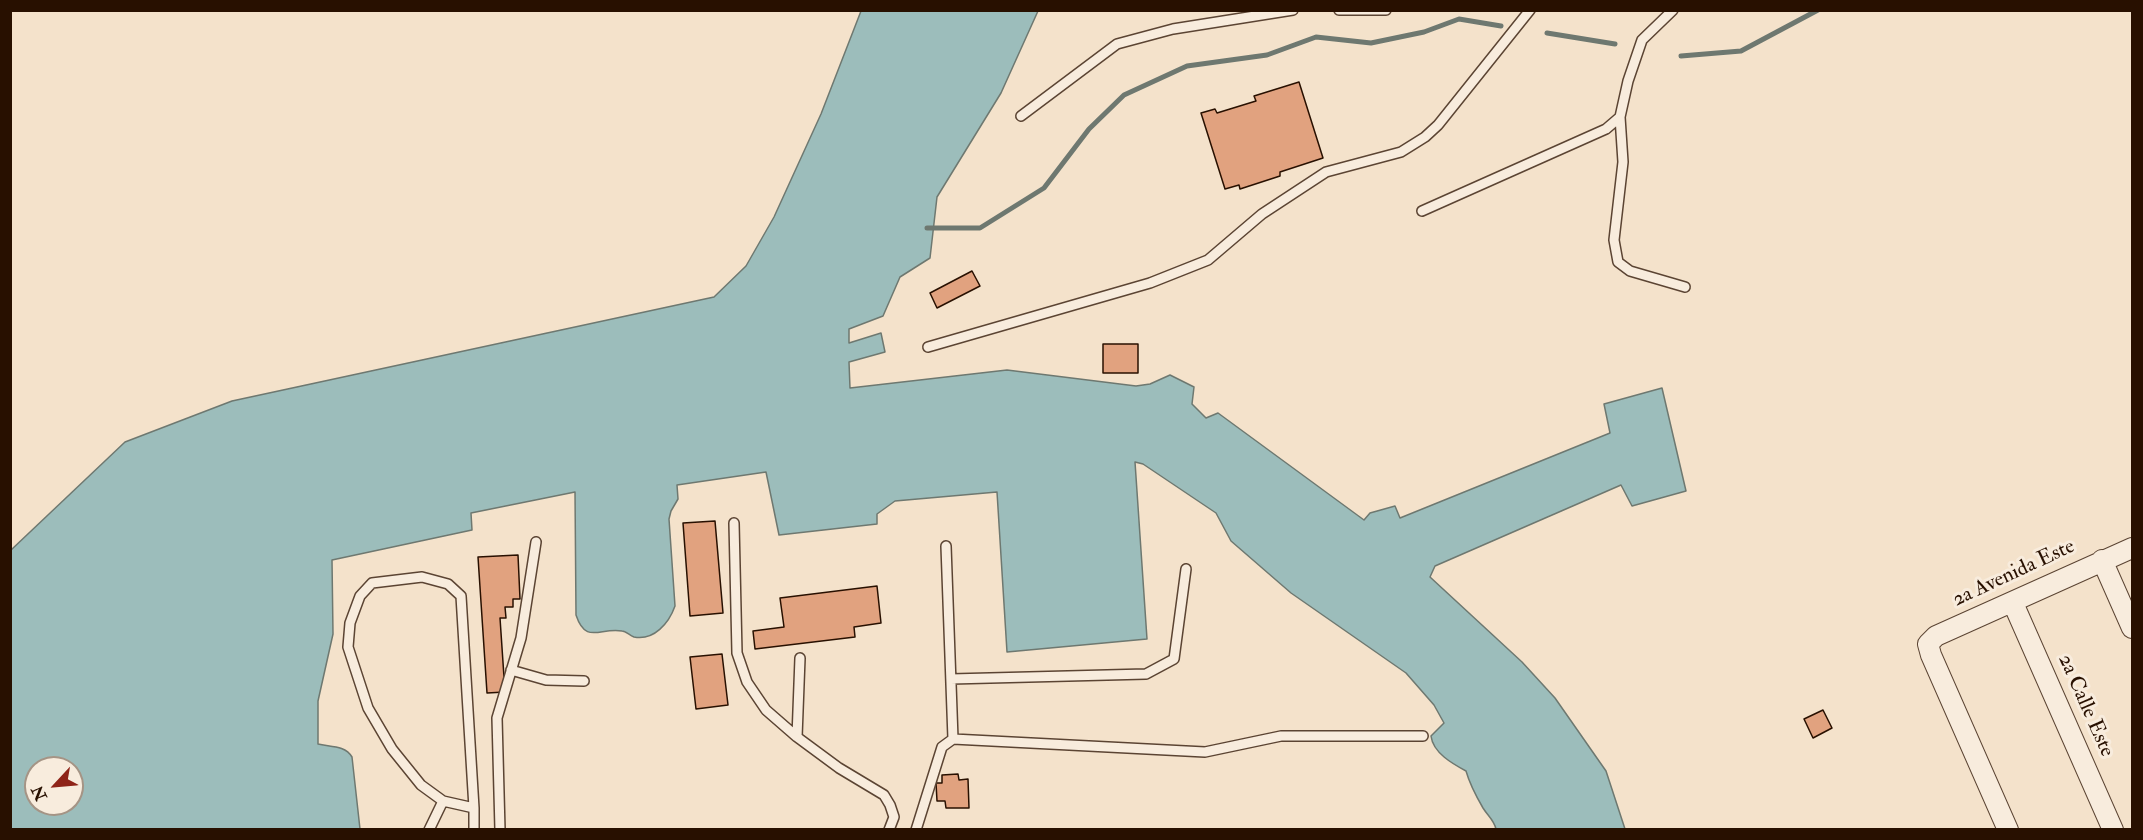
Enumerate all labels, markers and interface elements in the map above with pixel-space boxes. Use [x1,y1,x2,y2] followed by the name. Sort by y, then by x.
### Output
[1949,535,2079,613] street label: 2a Avenida Este
[2051,651,2119,761] street label: 2a Calle Este
[24,756,84,816] north arrow
[27,782,52,804] text: N

